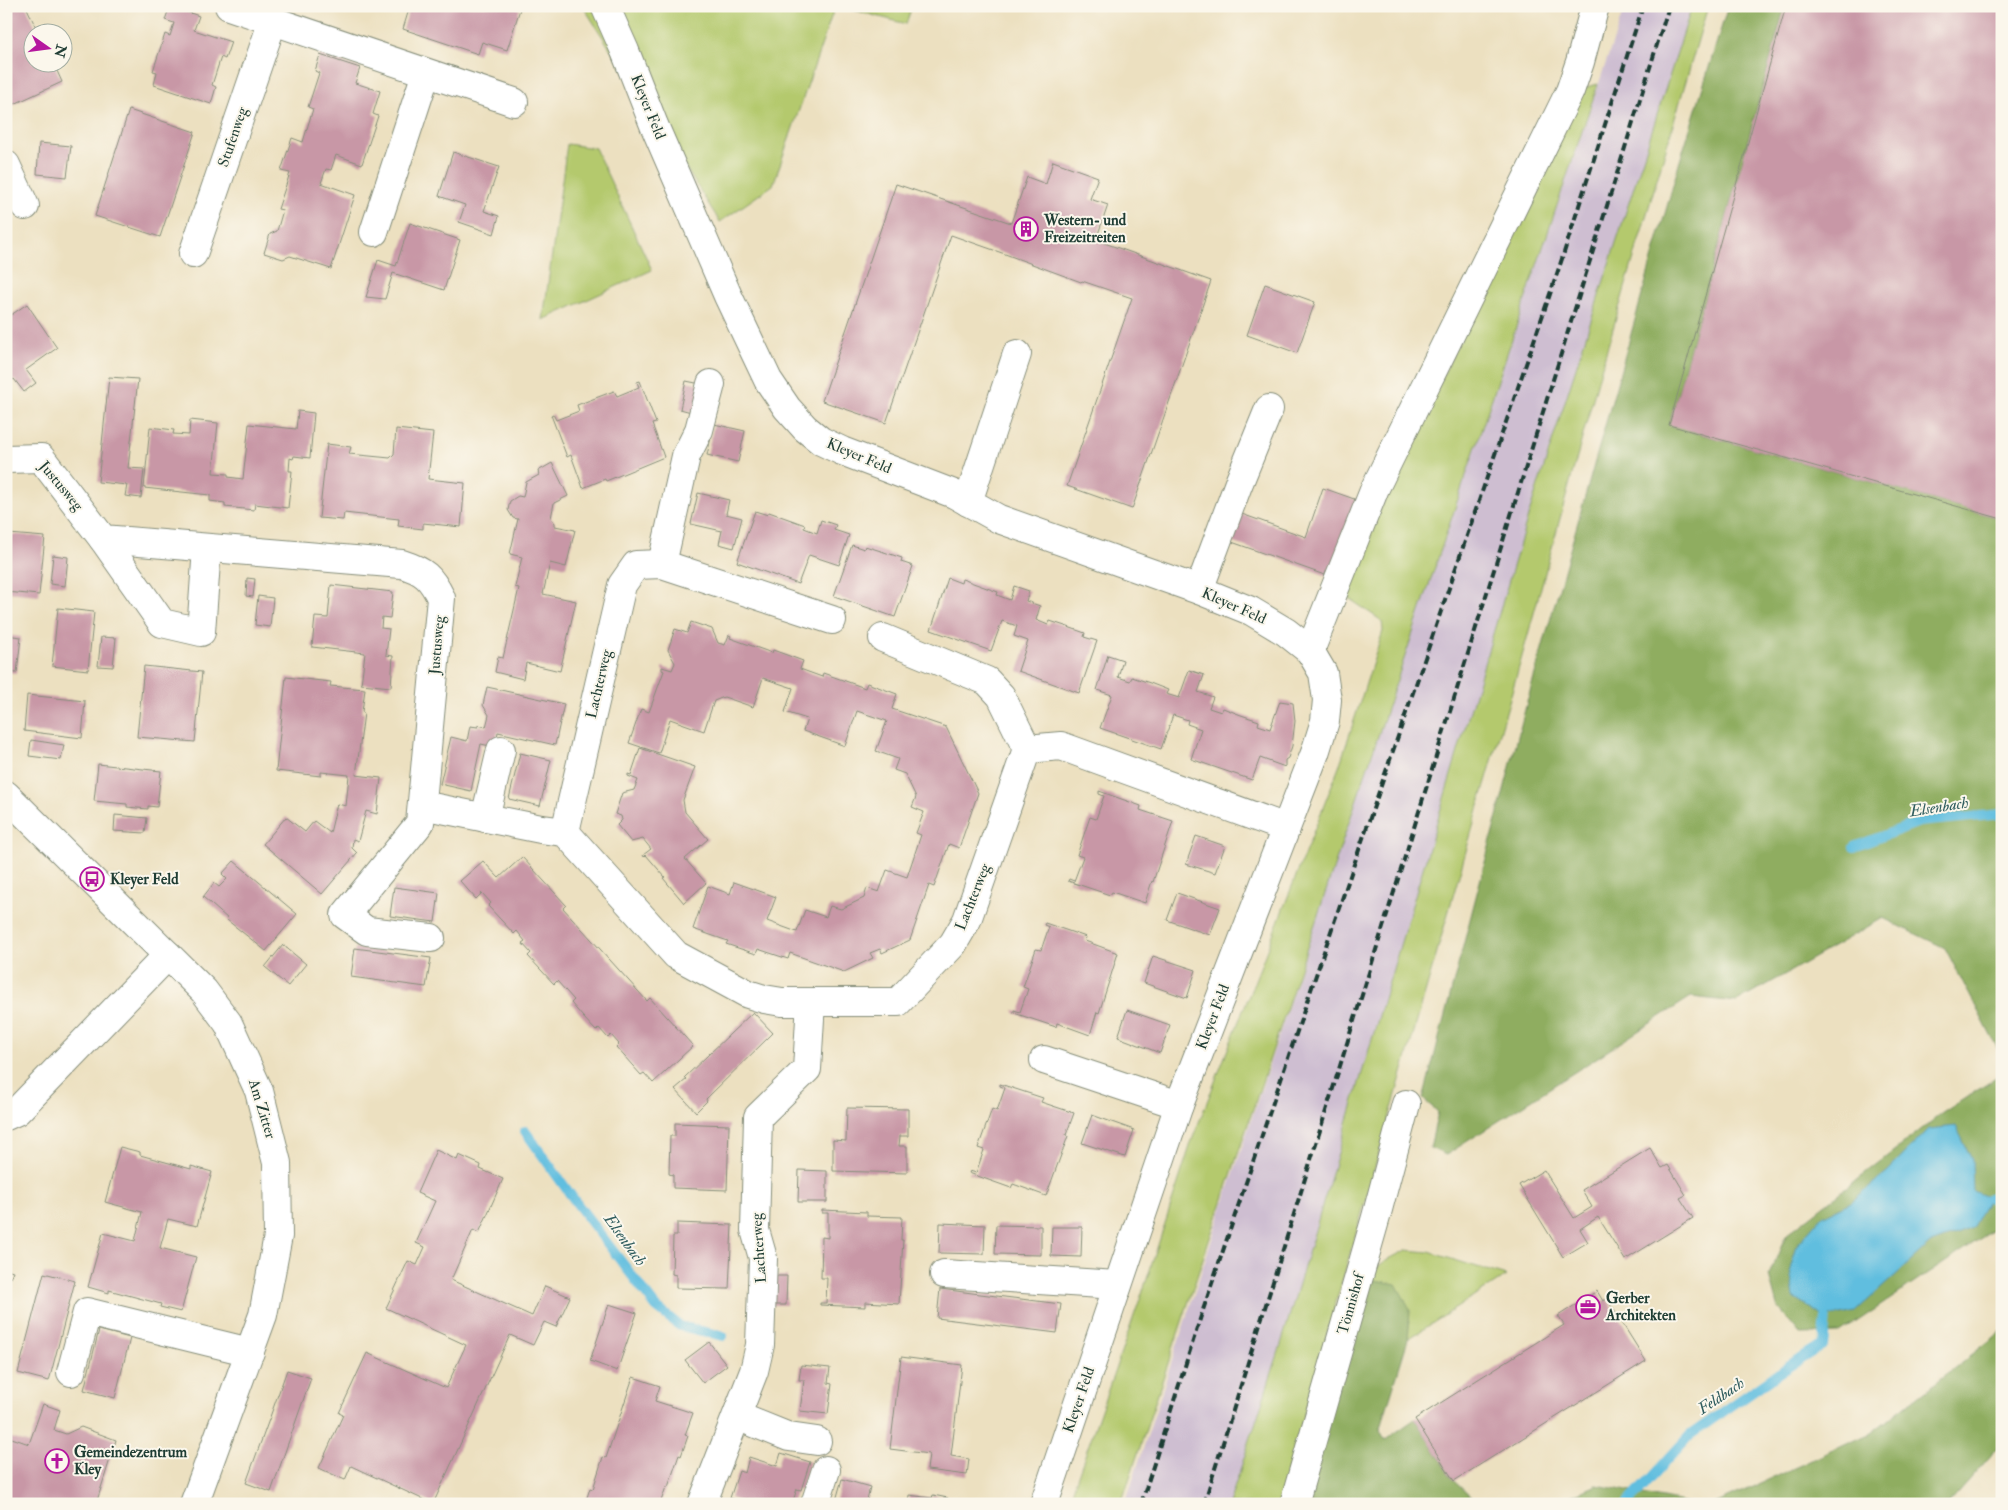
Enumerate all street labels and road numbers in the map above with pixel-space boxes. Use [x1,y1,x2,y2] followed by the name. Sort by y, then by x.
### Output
[626,72,670,143] street label: Kleyer Feld
[214,104,252,170] street label: Stufenweg
[824,434,895,478] street label: Kleyer Feld
[33,456,88,516] street label: Justusweg
[1199,583,1270,629] street label: Kleyer Feld
[425,614,450,676] street label: Justusweg
[582,647,616,720] street label: Lachterweg
[951,860,995,933] street label: Lachterweg
[1192,981,1234,1052] street label: Kleyer Feld
[244,1076,280,1141] street label: Am Zitter
[747,1212,771,1284] street label: Lachterweg
[1333,1269,1369,1337] street label: Tönnishof
[1059,1364,1099,1435] street label: Kleyer Feld

